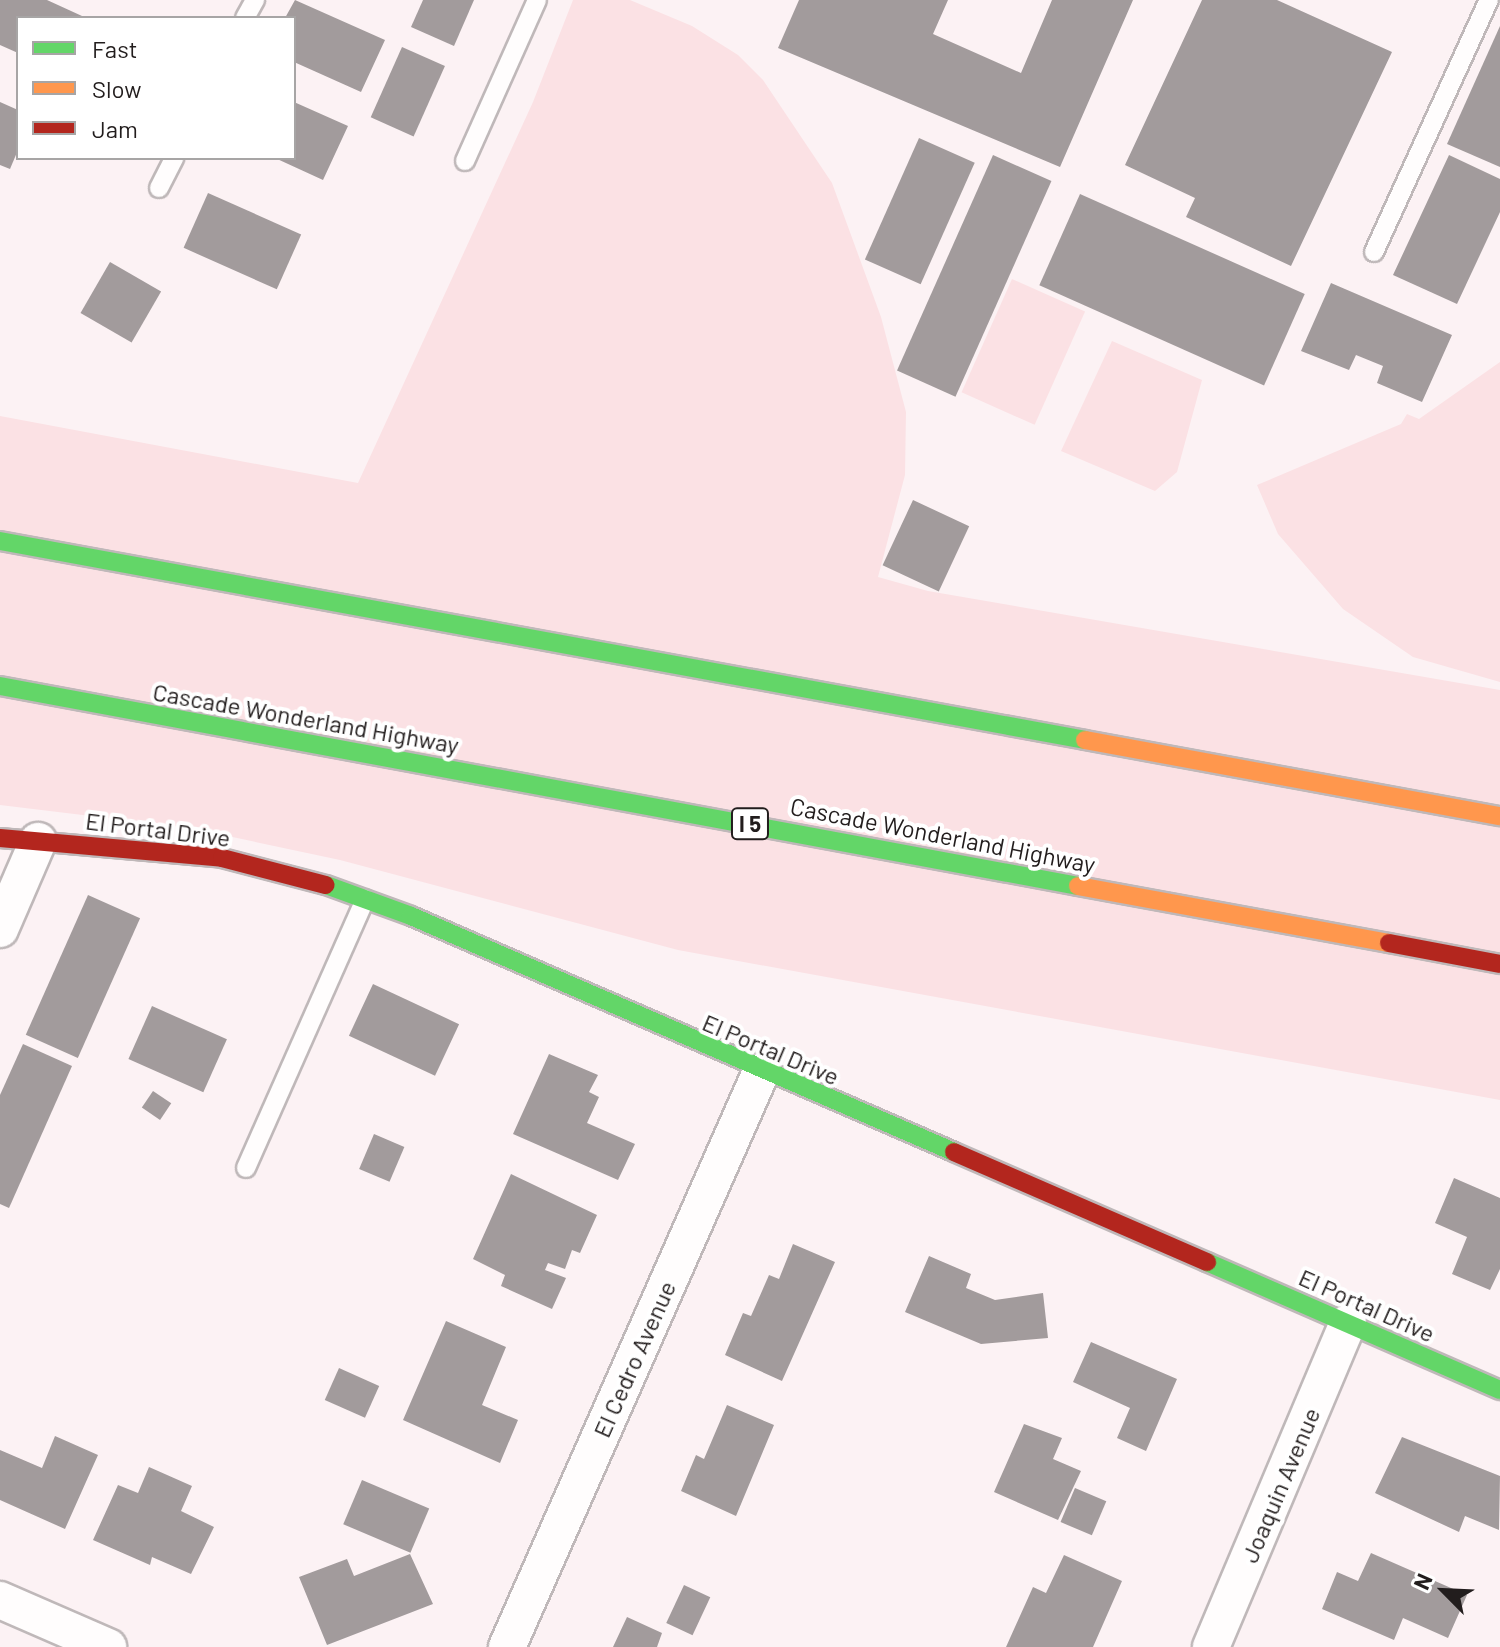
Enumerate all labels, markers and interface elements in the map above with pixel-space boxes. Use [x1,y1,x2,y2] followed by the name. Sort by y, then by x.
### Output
[16,16,296,160] legend
[92,34,137,63] text: Fast
[92,74,141,103] text: Slow
[92,114,138,143] text: Jam
[151,677,461,759] street label: Cascade Wonderland Highway
[788,791,1098,879] street label: Cascade Wonderland Highway
[84,806,232,852] street label: El Portal Drive
[730,806,770,842] road number: I 5
[698,1007,844,1091] street label: El Portal Drive
[1295,1262,1439,1348] street label: El Portal Drive
[587,1276,681,1442] street label: El Cedro Avenue
[1234,1403,1326,1567] street label: Joaquin Avenue
[1404,1551,1484,1631] north arrow
[1407,1569,1437,1593] text: N

